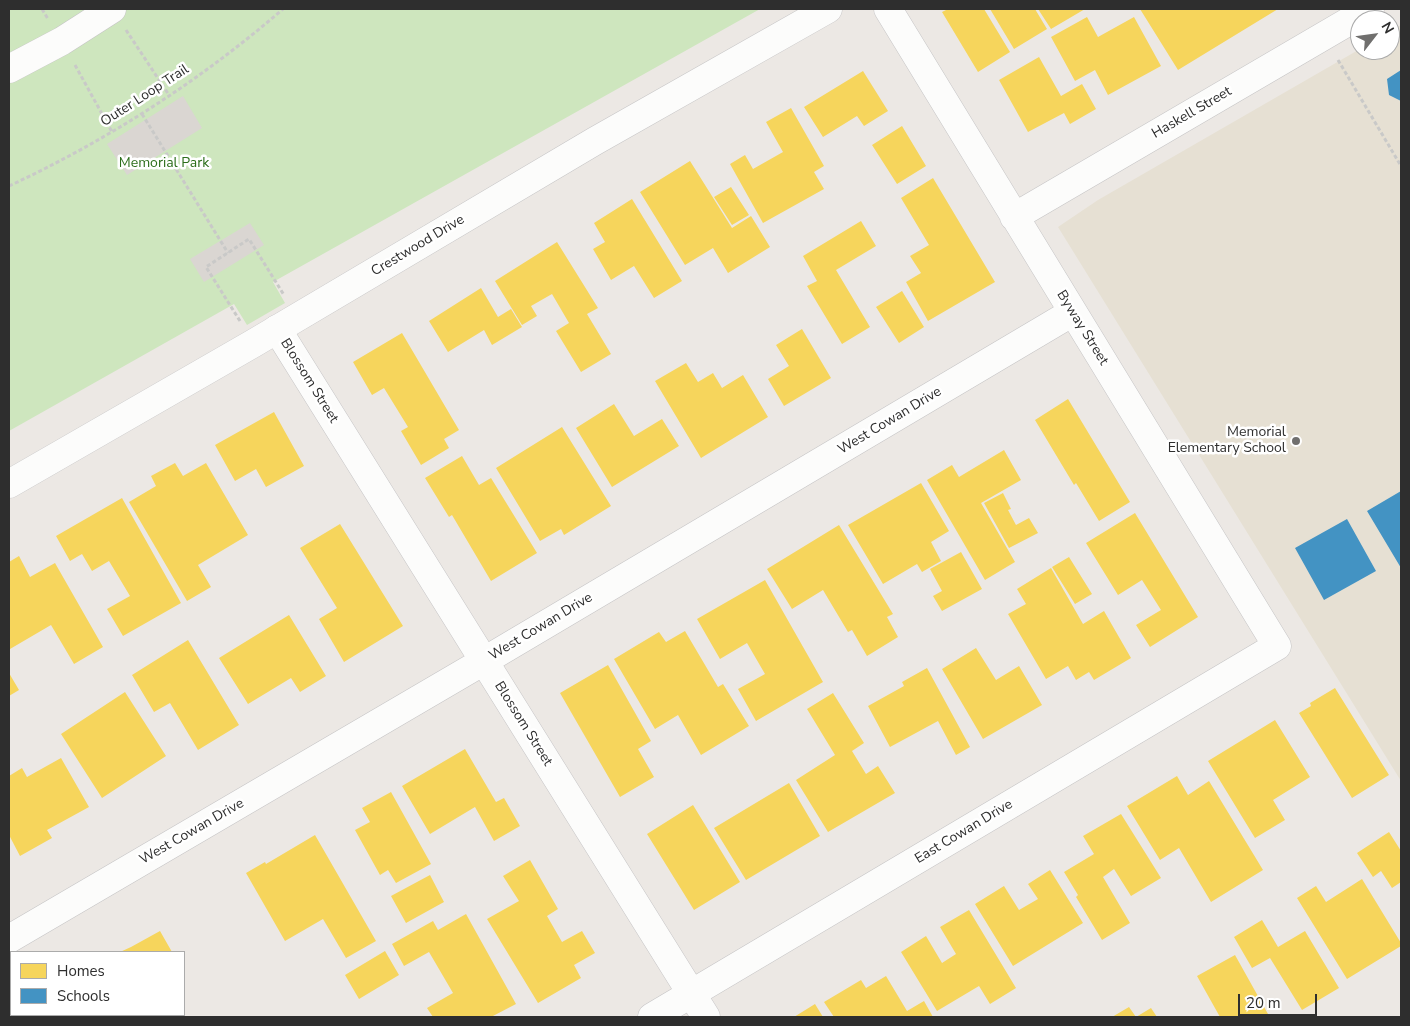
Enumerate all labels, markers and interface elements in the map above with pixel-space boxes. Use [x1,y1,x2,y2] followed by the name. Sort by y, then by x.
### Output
[1350,10,1400,60] north arrow
[1377,18,1398,37] text: N
[98,61,192,131] street label: Outer Loop Trail
[1149,83,1235,143] street label: Haskell Street
[119,156,209,172] park label: Memorial Park
[368,212,468,280] street label: Crestwood Drive
[1052,288,1112,368] street label: Byway Street
[276,336,342,426] street label: Blossom Street
[835,384,945,458] street label: West Cowan Drive
[1168,425,1286,458] place label: Memorial Elementary School
[1290,435,1302,447] marker: Memorial Elementary School
[486,590,596,664] street label: West Cowan Drive
[490,679,556,769] street label: Blossom Street
[137,795,247,869] street label: West Cowan Drive
[912,796,1016,868] street label: East Cowan Drive
[10,951,185,1016] legend
[57,961,105,981] text: Homes
[1240,984,1319,1016] scale bar
[57,986,110,1006] text: Schools
[1246,993,1281,1013] text: 20 m

